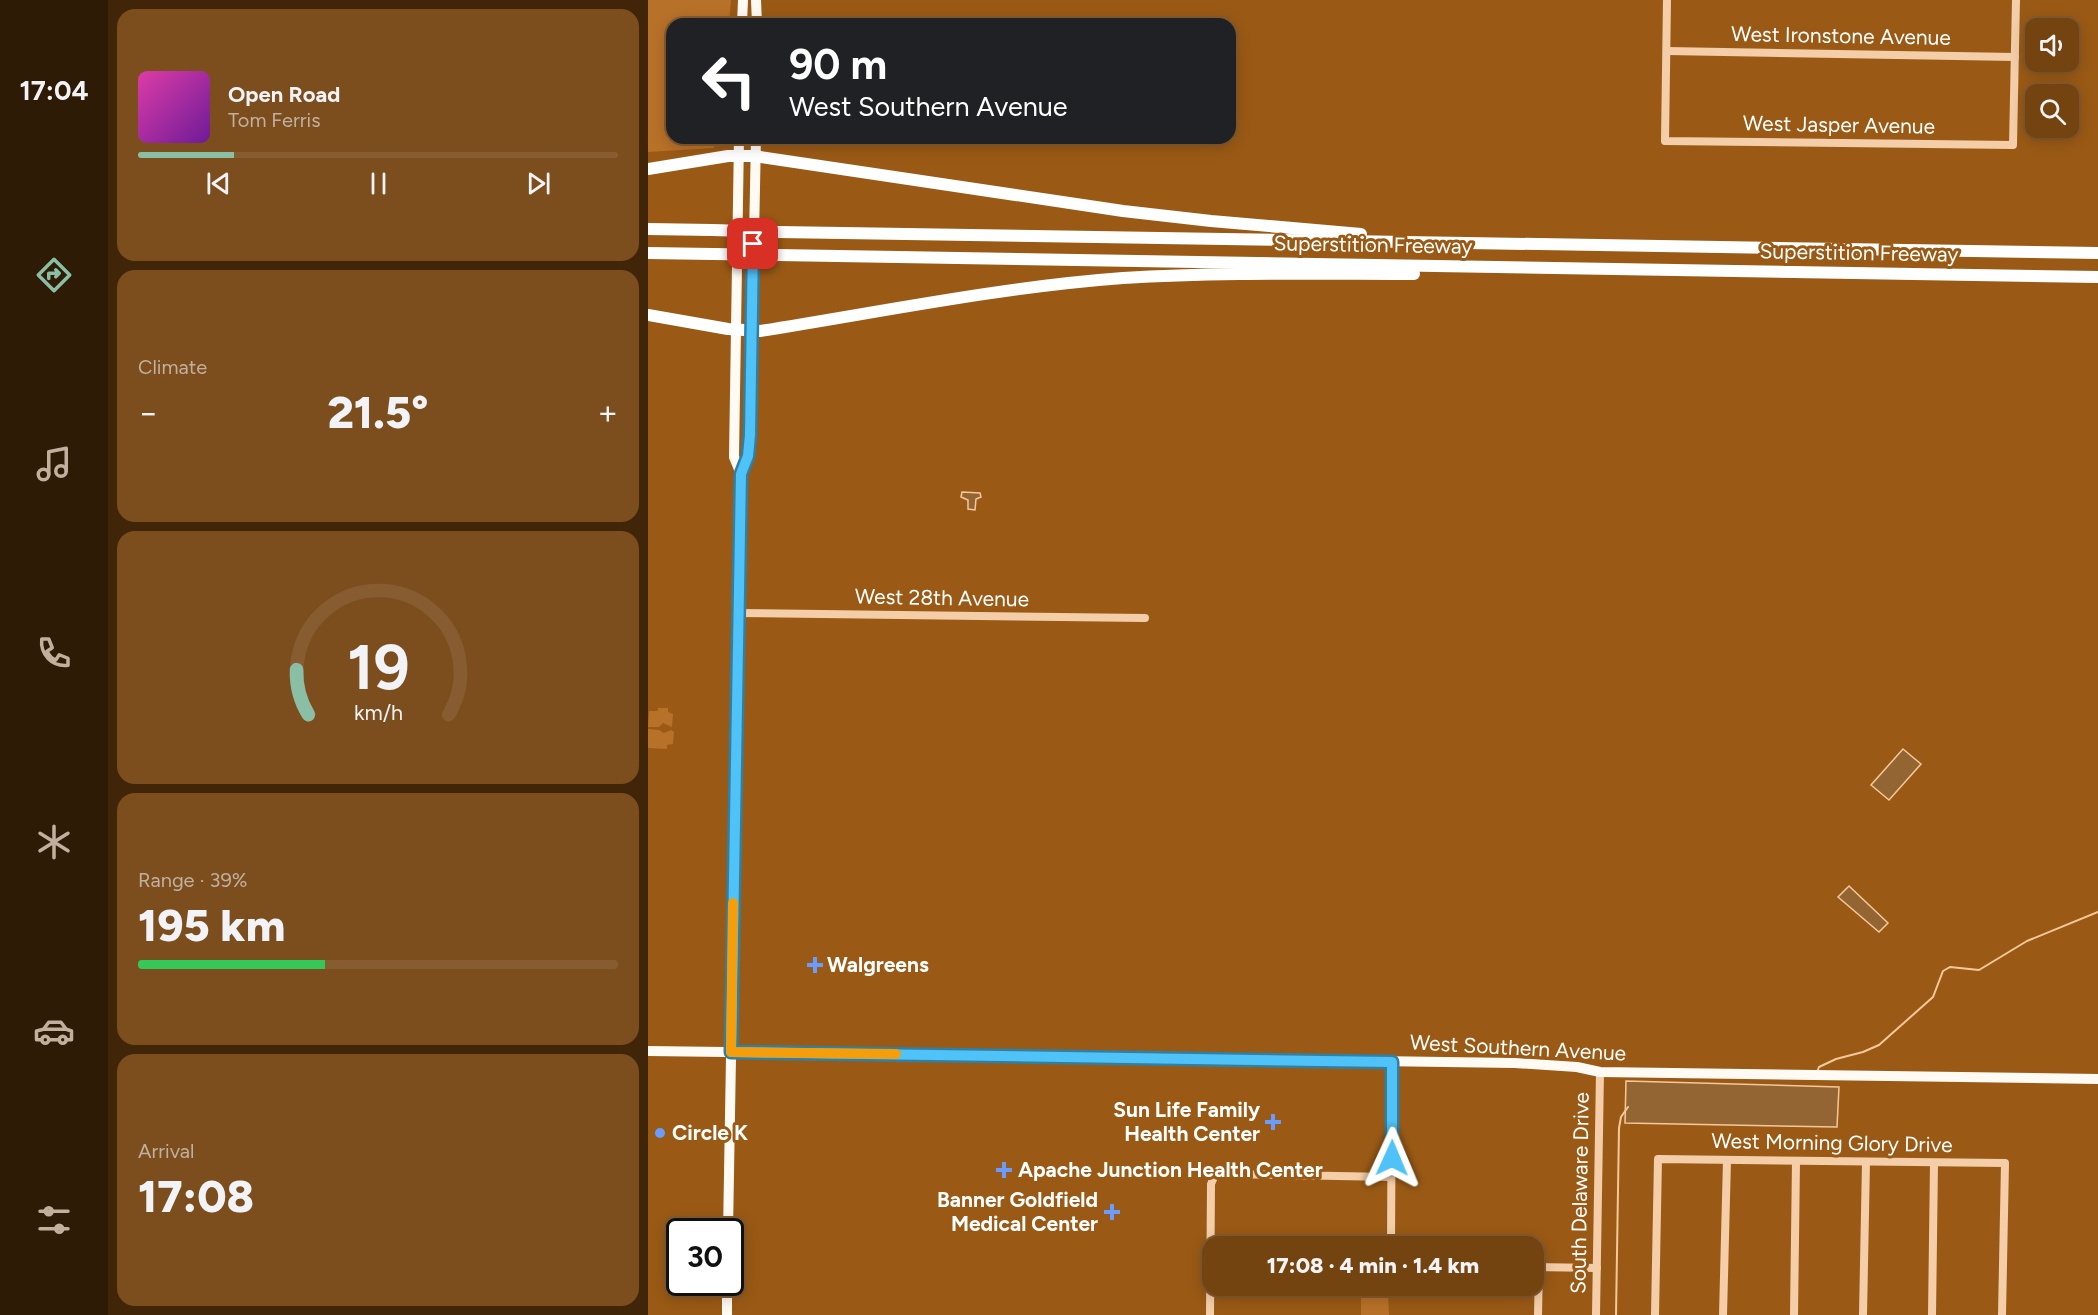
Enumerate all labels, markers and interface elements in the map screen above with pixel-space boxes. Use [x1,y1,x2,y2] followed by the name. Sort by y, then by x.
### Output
[2025,18,2079,138] map controls
[2025,18,2079,72] button: sound
[1731,21,1951,50] street label: West Ironstone Avenue
[789,39,887,90] text: 90 m
[690,42,768,120] icon: left
[19,74,89,107] text: 17:04
[228,81,340,108] text: Open Road
[2025,84,2079,138] button: search
[789,90,1068,123] text: West Southern Avenue
[228,108,321,132] text: Tom Ferris
[1743,110,1935,139] street label: West Jasper Avenue
[202,167,235,200] icon: previous
[362,167,395,200] icon: pause
[522,167,555,200] icon: next
[727,218,778,269] pin
[736,227,769,260] icon: arrive
[1273,230,1473,259] street label: Superstition Freeway
[1759,238,1959,267] street label: Superstition Freeway
[33,254,75,296] icon: directions
[138,355,207,379] text: Climate
[327,385,429,439] text: 21.5°
[138,393,159,432] text: −
[597,393,618,432] text: +
[33,443,75,485] icon: music
[855,583,1029,612] street label: West 28th Avenue
[347,630,409,705] text: 19
[33,632,75,674] icon: phone
[354,700,402,725] text: km/h
[33,821,75,863] icon: climate
[138,868,247,892] text: Range · 39%
[138,898,285,952] text: 195 km
[827,952,929,977] place label: Walgreens
[808,958,822,972] marker: Walgreens
[33,1010,75,1052] icon: car
[1409,1029,1627,1066] street label: West Southern Avenue
[1565,1092,1594,1294] street label: South Delaware Drive
[1113,1097,1261,1146] place label: Sun Life Family Health Center
[1264,1113,1282,1131] marker: Sun Life Family Health Center
[672,1120,748,1145] place label: Circle K
[653,1126,667,1140] marker: Circle K
[1360,1126,1424,1190] position arrow
[1711,1128,1953,1157] street label: West Morning Glory Drive
[138,1139,194,1163] text: Arrival
[1018,1157,1323,1182] place label: Apache Junction Health Center
[995,1161,1013,1179] marker: Apache Junction Health Center
[138,1169,254,1223] text: 17:08
[937,1187,1098,1236] place label: Banner Goldfield Medical Center
[33,1199,75,1241] icon: filters
[1103,1203,1121,1221] marker: Banner Goldfield Medical Center
[666,1218,744,1296] speed limit sign: 30
[1267,1252,1479,1279] text: 17:08 · 4 min · 1.4 km

